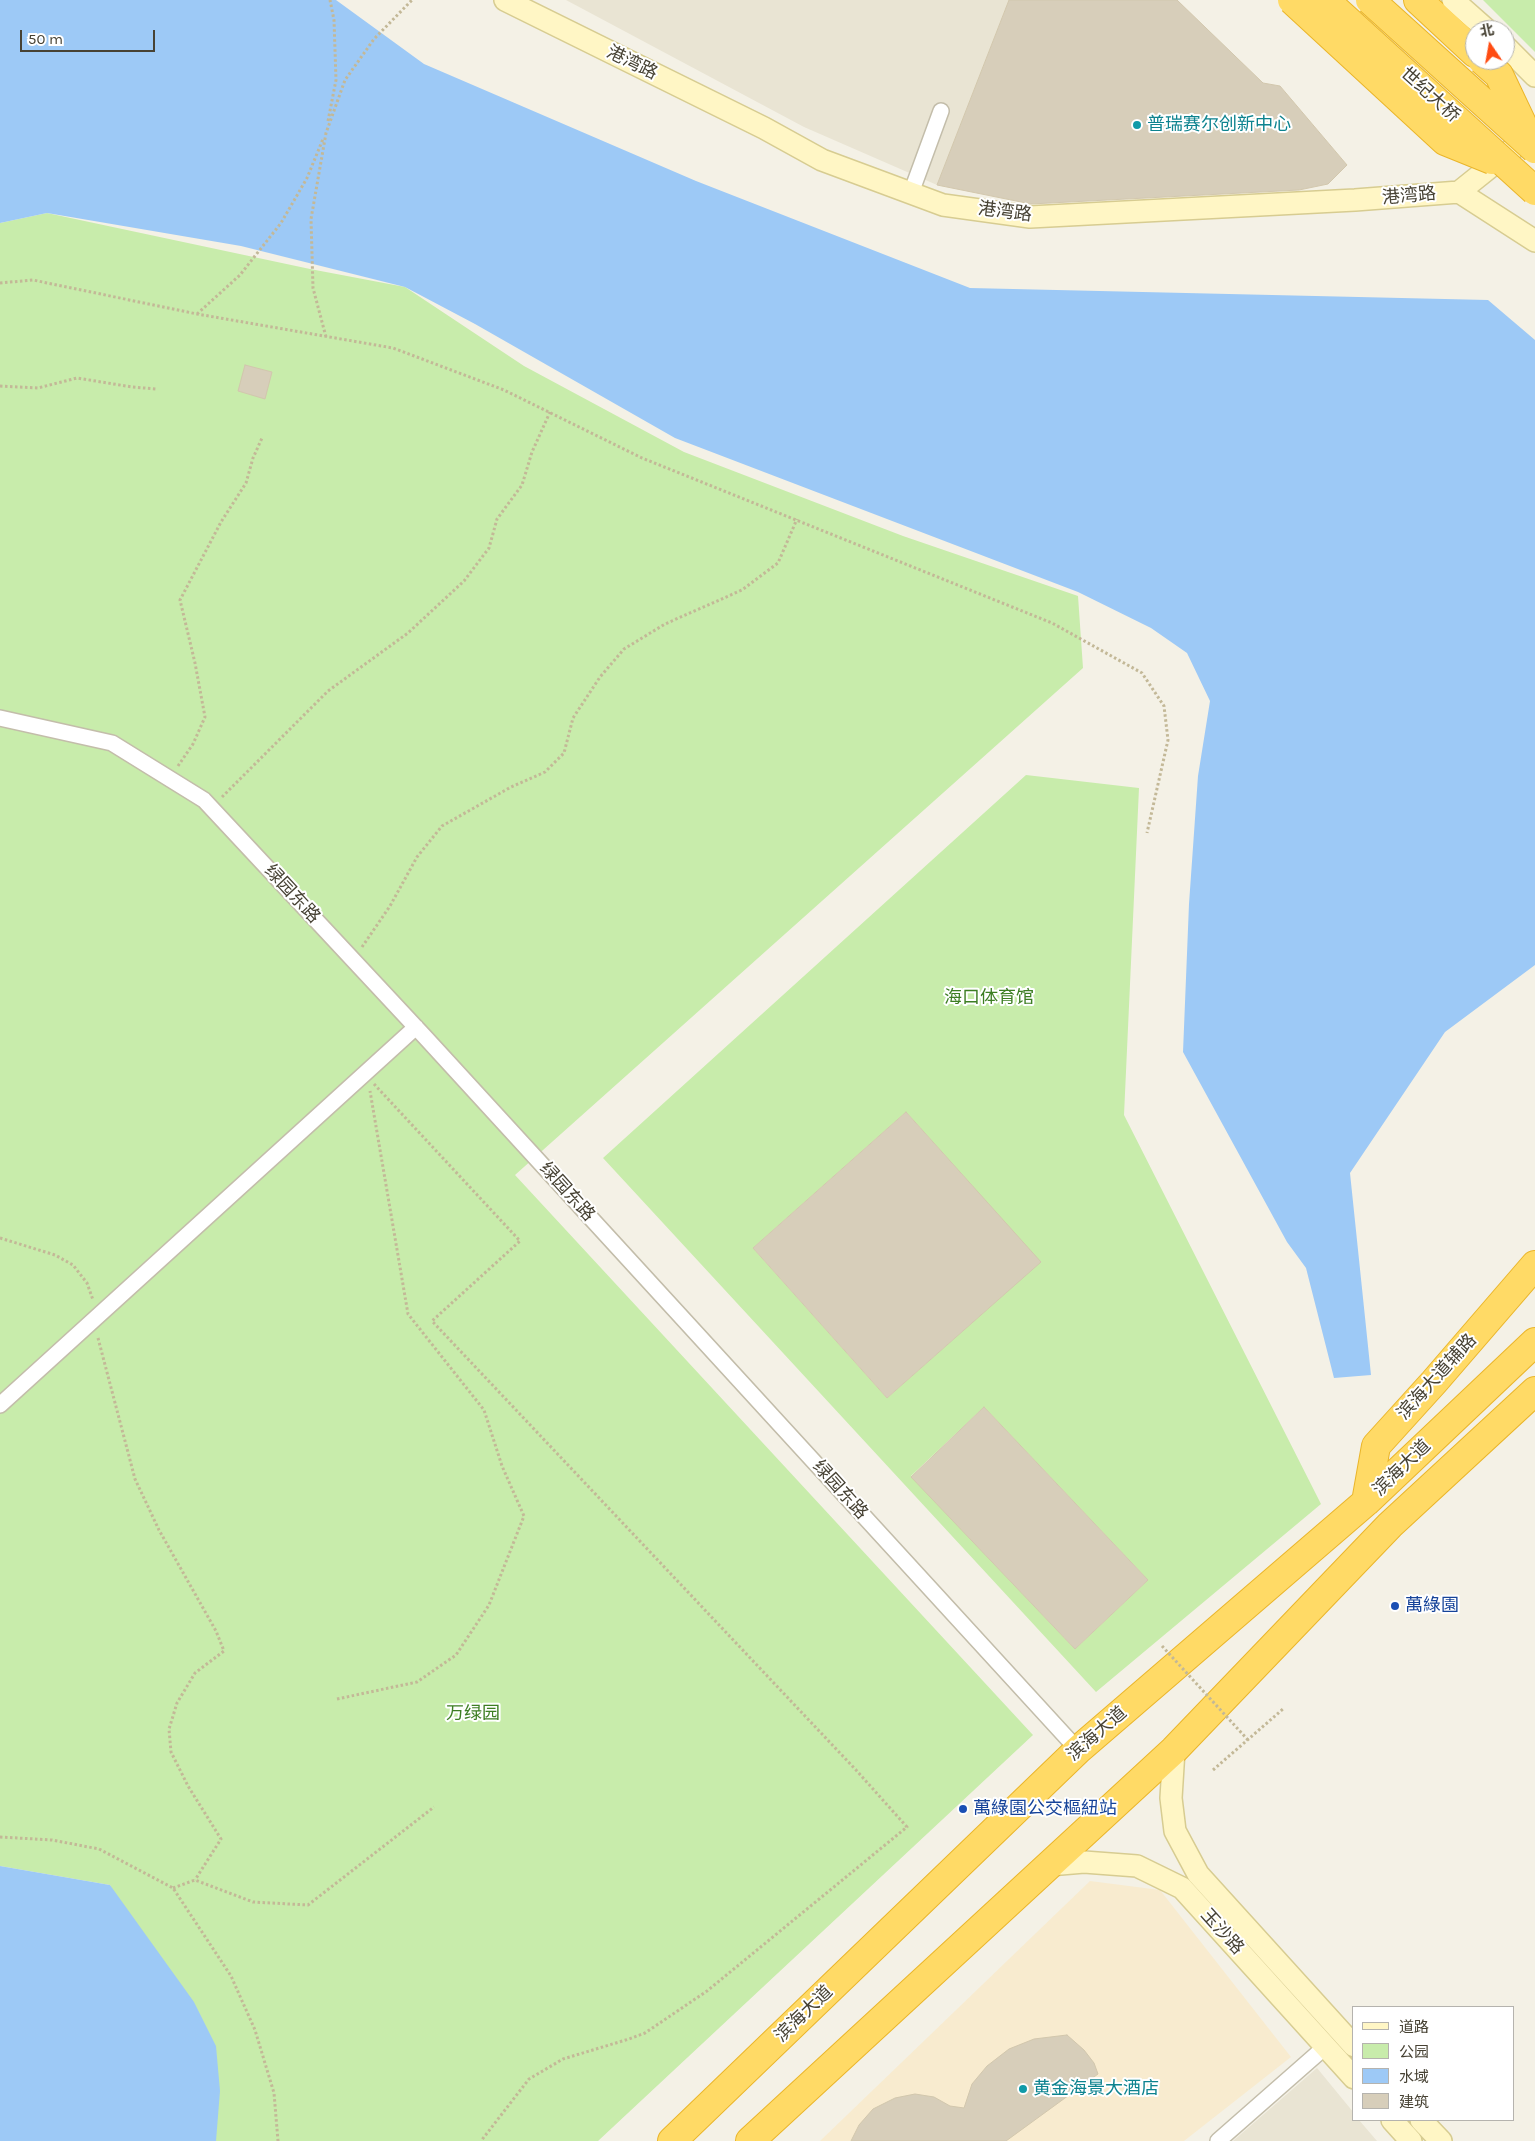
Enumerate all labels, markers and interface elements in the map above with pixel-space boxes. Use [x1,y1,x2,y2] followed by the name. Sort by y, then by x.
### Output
[22,20,158,52] scale bar
[1465,20,1515,70] north arrow
[1478,21,1496,41] text: 北
[28,30,63,48] text: 50 m
[603,41,661,85] street label: 港湾路
[1396,63,1464,127] street label: 世纪大桥
[1147,114,1291,136] place label: 普瑞赛尔创新中心
[1131,119,1143,131] marker: 普瑞赛尔创新中心
[1381,183,1437,209] street label: 港湾路
[977,198,1033,226] street label: 港湾路
[260,860,324,928] street label: 绿园东路
[944,987,1034,1009] park label: 海口体育馆
[535,1158,599,1226] street label: 绿园东路
[1393,1330,1481,1424] street label: 滨海大道辅路
[1369,1435,1435,1501] street label: 滨海大道
[808,1456,872,1524] street label: 绿园东路
[1405,1595,1459,1617] place label: 萬綠園
[1389,1600,1401,1612] marker: 萬綠園
[1063,1702,1131,1766] street label: 滨海大道
[446,1703,500,1725] park label: 万绿园
[973,1798,1117,1820] place label: 萬綠園公交樞紐站
[957,1803,969,1815] marker: 萬綠園公交樞紐站
[1196,1905,1248,1959] street label: 玉沙路
[771,1981,837,2047] street label: 滨海大道
[1352,2006,1515,2121] legend
[1399,2018,1429,2036] text: 道路
[1399,2043,1429,2061] text: 公园
[1399,2068,1429,2086] text: 水域
[1033,2078,1159,2100] place label: 黄金海景大酒店
[1017,2083,1029,2095] marker: 黄金海景大酒店
[1399,2093,1429,2111] text: 建筑

